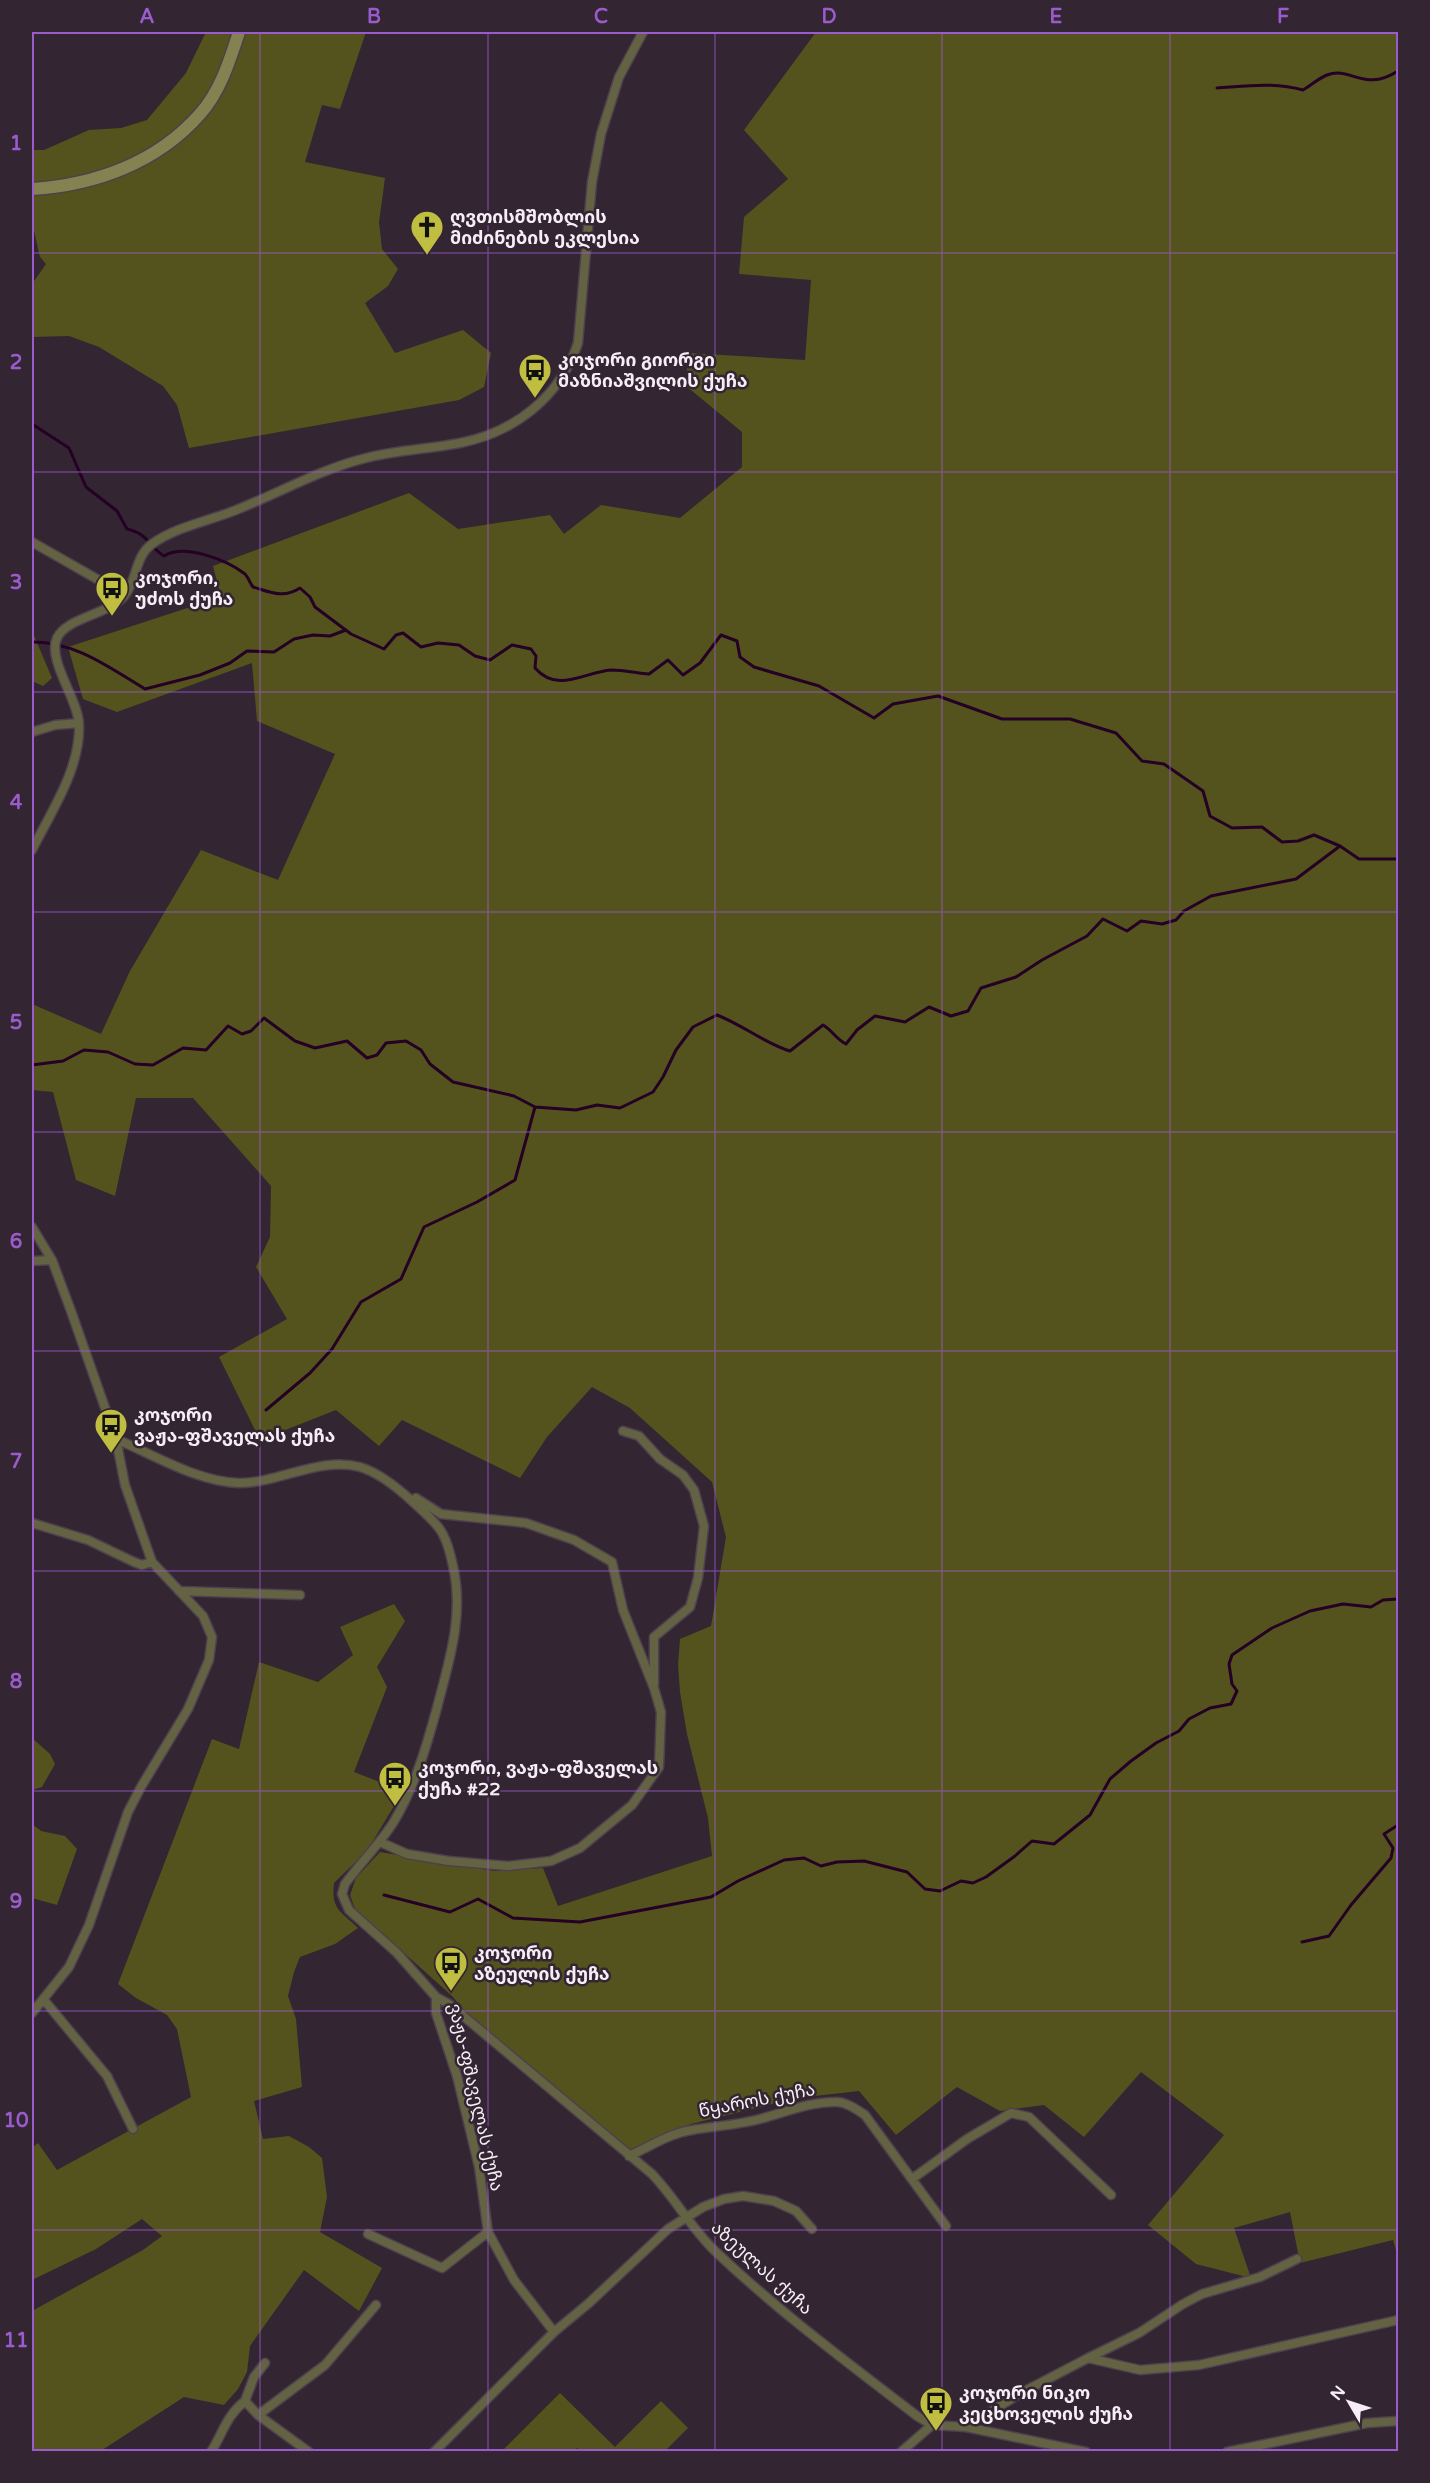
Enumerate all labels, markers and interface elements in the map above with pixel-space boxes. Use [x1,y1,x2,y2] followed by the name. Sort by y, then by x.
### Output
[140,5,155,29] text: A
[367,5,381,29] text: B
[594,5,608,29] text: C
[821,5,837,29] text: D
[1050,5,1063,29] text: E
[1277,5,1289,29] text: F
[10,132,22,156] text: 1
[450,206,640,249] place label: ღვთისმშობლის მიძინების ეკლესია
[409,209,445,256] church icon: ღვთისმშობლის მიძინების ეკლესია
[558,349,747,392] place label: კოჯორი გიორგი მაზნიაშვილის ქუჩა
[10,351,22,375] text: 2
[517,352,553,399] bus stop icon: კოჯორი გიორგი მაზნიაშვილის ქუჩა
[135,567,233,610] place label: კოჯორი, უძოს ქუჩა
[94,570,130,617] bus stop icon: კოჯორი, უძოს ქუჩა
[10,571,22,595] text: 3
[10,791,23,815] text: 4
[10,1011,22,1035] text: 5
[10,1230,22,1254] text: 6
[134,1404,335,1447] place label: კოჯორი ვაჟა-ფშაველას ქუჩა
[93,1407,129,1454] bus stop icon: კოჯორი ვაჟა-ფშაველას ქუჩა
[10,1450,22,1474] text: 7
[10,1670,22,1694] text: 8
[418,1757,658,1800] place label: კოჯორი, ვაჟა-ფშაველას ქუჩა #22
[377,1760,413,1807] bus stop icon: კოჯორი, ვაჟა-ფშაველას ქუჩა #22
[10,1890,22,1914] text: 9
[474,1942,610,1985] place label: კოჯორი აზეულის ქუჩა
[433,1945,469,1992] bus stop icon: კოჯორი აზეულის ქუჩა
[444,2001,508,2193] street label: ვაჟა-ფშაველას ქუჩა
[697,2078,817,2122] street label: წყაროს ქუჩა
[3,2109,29,2133] text: 10
[707,2217,817,2319] street label: აზეულას ქუჩა
[3,2329,29,2353] text: 11
[1319,2372,1379,2432] north arrow
[959,2382,1133,2425] place label: კოჯორი ნიკო კეცხოველის ქუჩა
[1326,2382,1350,2404] text: N
[918,2385,954,2432] bus stop icon: კოჯორი ნიკო კეცხოველის ქუჩა

